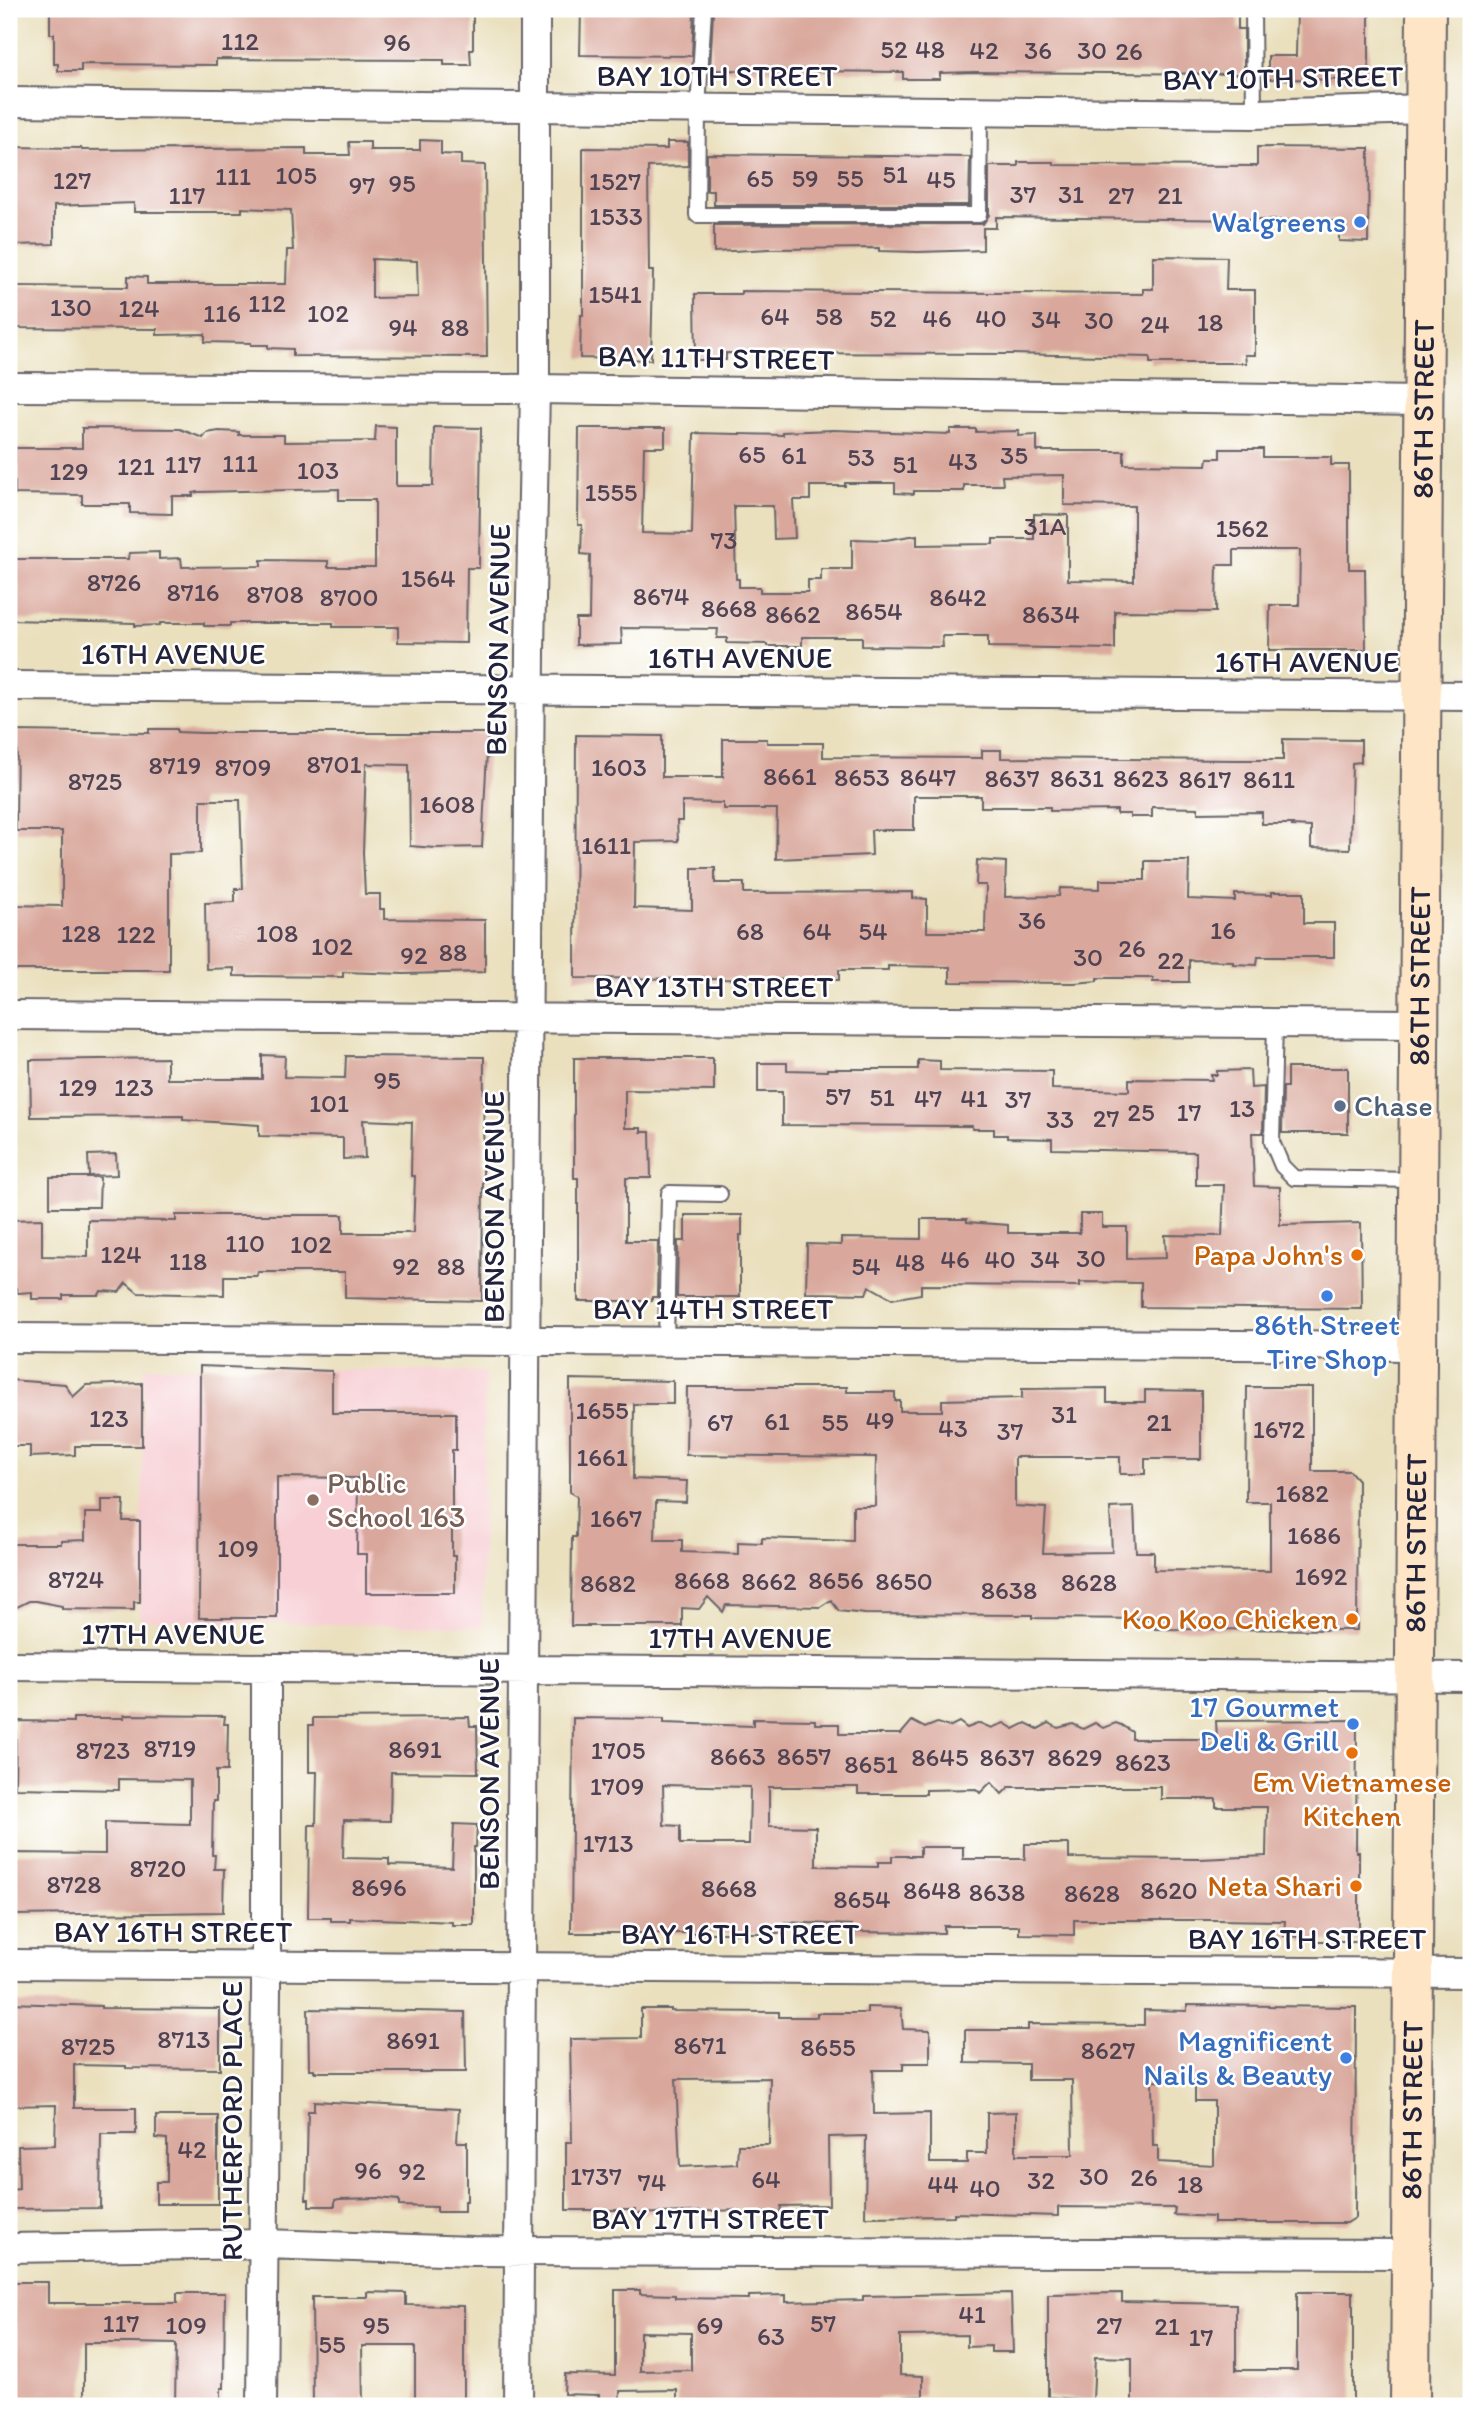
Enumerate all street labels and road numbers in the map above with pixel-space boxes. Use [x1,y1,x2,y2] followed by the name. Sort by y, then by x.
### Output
[596,57,838,94] street label: BAY 10TH STREET
[1162,57,1404,98] street label: BAY 10TH STREET
[1404,319,1442,499] street label: 86TH STREET
[597,337,835,378] street label: BAY 11TH STREET
[477,524,518,756] street label: BENSON AVENUE
[81,635,265,672] street label: 16TH AVENUE
[648,639,832,676] street label: 16TH AVENUE
[1215,643,1399,680] street label: 16TH AVENUE
[1400,886,1438,1066] street label: 86TH STREET
[595,968,834,1005] street label: BAY 13TH STREET
[475,1091,512,1323] street label: BENSON AVENUE
[593,1290,833,1327] street label: BAY 14TH STREET
[1396,1453,1434,1633] street label: 86TH STREET
[81,1615,265,1652] street label: 17TH AVENUE
[648,1619,832,1656] street label: 17TH AVENUE
[470,1658,507,1890] street label: BENSON AVENUE
[54,1913,292,1950] street label: BAY 16TH STREET
[621,1915,859,1952] street label: BAY 16TH STREET
[1188,1920,1426,1957] street label: BAY 16TH STREET
[213,1981,250,2261] street label: RUTHERFORD PLACE
[1392,2020,1431,2200] street label: 86TH STREET
[591,2200,829,2237] street label: BAY 17TH STREET

